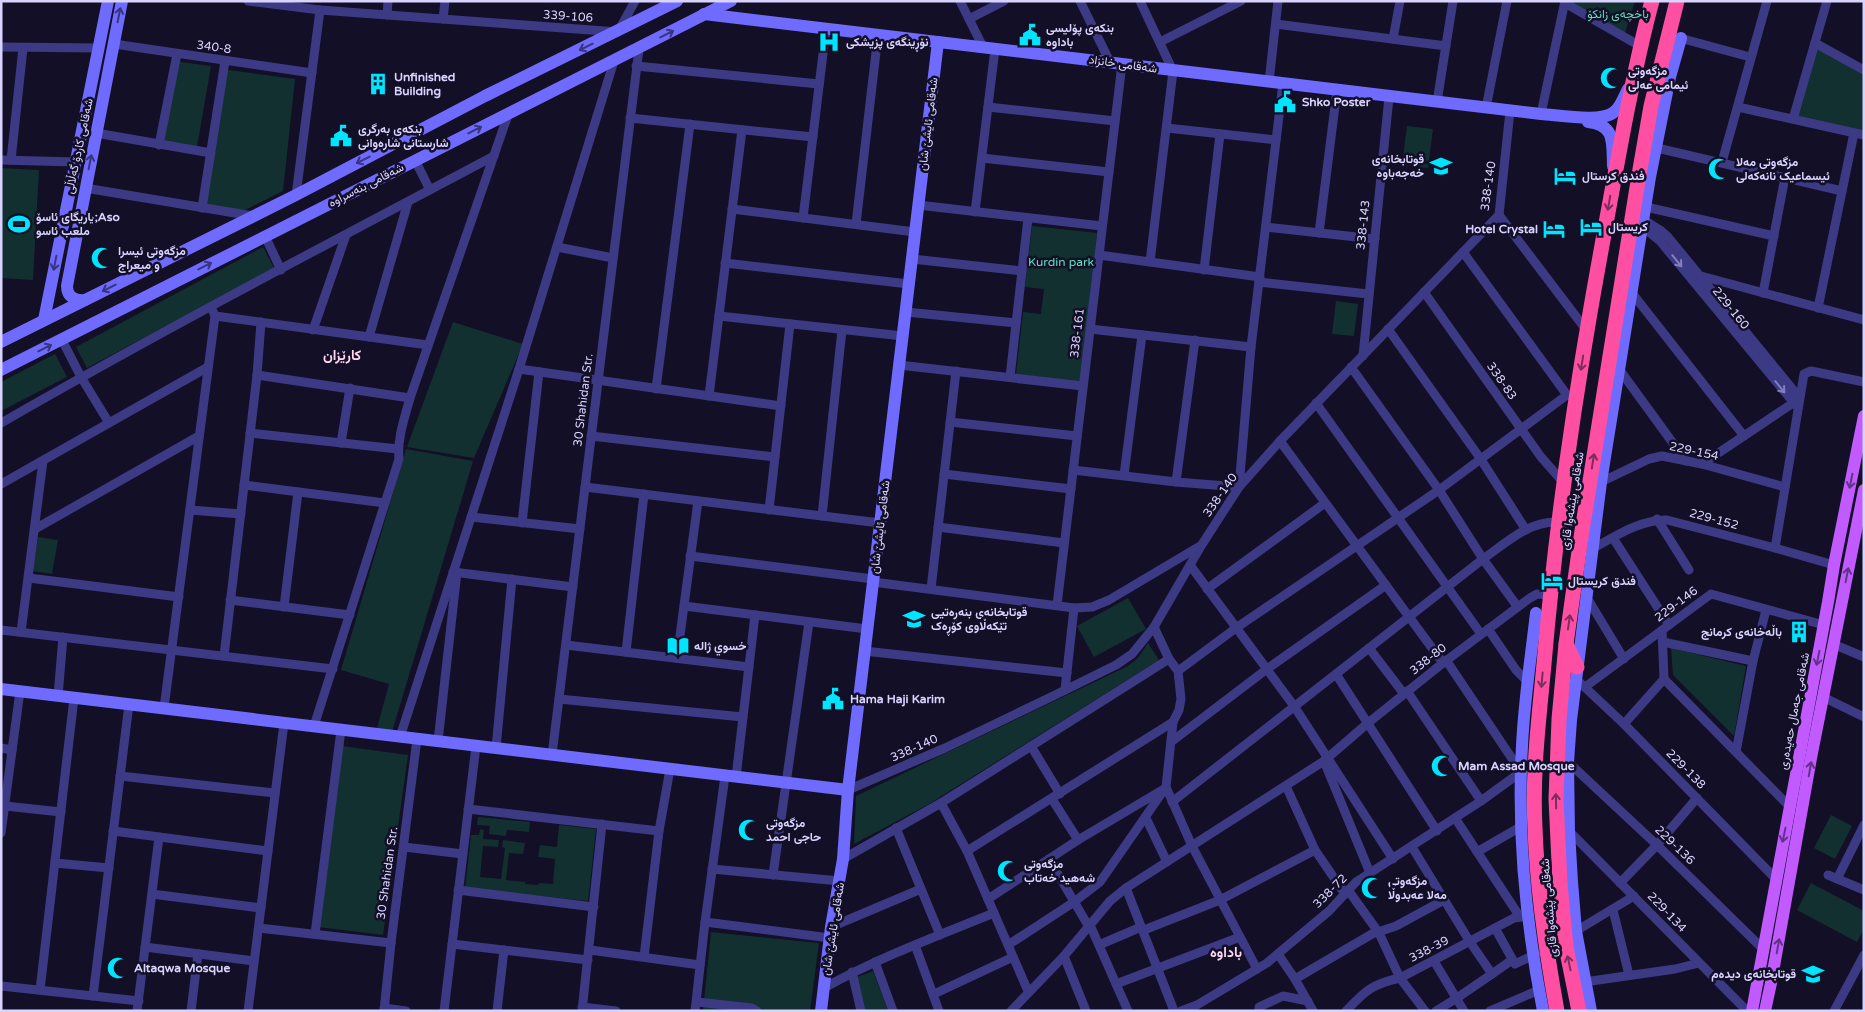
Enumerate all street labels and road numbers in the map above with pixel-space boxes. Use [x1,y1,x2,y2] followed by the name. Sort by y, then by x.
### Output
[543,7,593,25] street label: 339-106
[196,38,232,56] street label: 340-8
[1088,52,1158,77] street label: شەقامی خانزاد
[915,76,942,172] street label: شەقامی ئایشێ شان
[61,97,97,195] street label: شەقامی کاردۆ گەڵاڵی
[326,160,406,211] street label: شەقامی بنەسراوە
[1478,160,1498,212] street label: 338-140
[1353,199,1373,251] street label: 338-143
[1710,284,1752,332] street label: 229-160
[1067,307,1087,359] street label: 338-161
[570,353,596,447] street label: 30 Shahidan Str.
[1484,360,1520,402] street label: 338-83
[1668,439,1720,463] street label: 229-154
[1557,451,1588,551] street label: شەقامی پێشەوا قازی
[1200,470,1240,520] street label: 338-140
[867,479,894,575] street label: شەقامی ئایشێ شان
[1688,506,1740,532] street label: 229-152
[1652,583,1700,625] street label: 229-146
[1407,640,1449,678] street label: 338-80
[1776,651,1813,771] street label: شەقامی جەمال حەیدەری
[888,731,940,765] street label: 338-140
[1663,746,1709,792] street label: 229-138
[1652,823,1698,867] street label: 229-136
[374,826,400,920] street label: 30 Shahidan Str.
[1538,858,1561,958] street label: شەقامی پێشەوا قازی
[1310,871,1350,911] street label: 338-72
[819,881,848,977] street label: شەقامی ئایشێ شان
[1645,889,1690,935] street label: 229-134
[1407,933,1451,965] street label: 338-39

